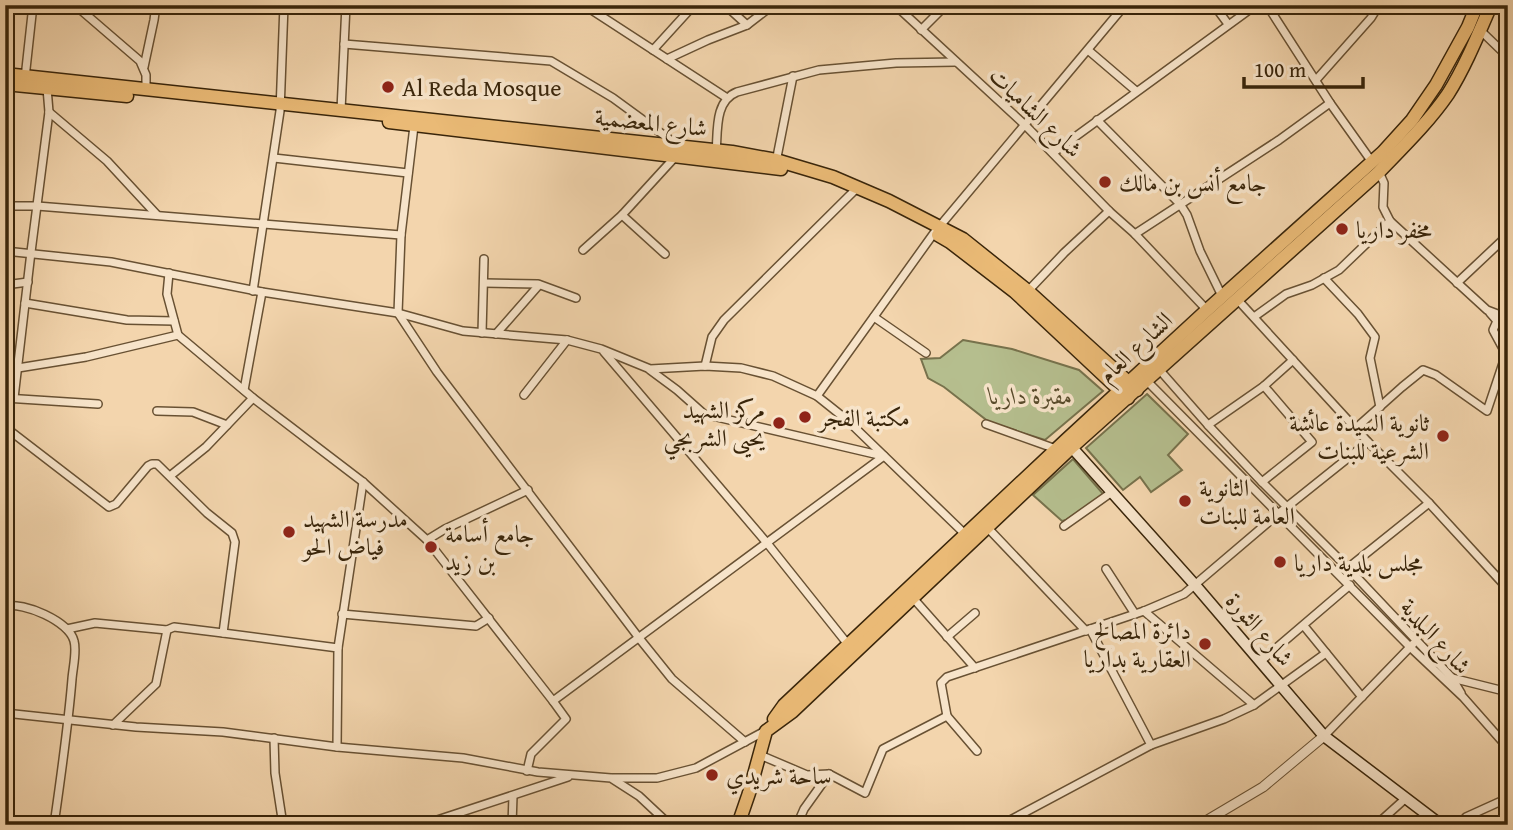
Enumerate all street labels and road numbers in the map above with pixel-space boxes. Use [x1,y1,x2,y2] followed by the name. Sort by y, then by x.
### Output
[979,58,1091,168] street label: شارع الشاميات
[593,99,709,148] street label: شارع المعضمية
[1090,303,1183,394] street label: الشارع العام
[1215,584,1302,676] street label: شارع الثورة
[1390,590,1480,684] street label: شارع البلدية

